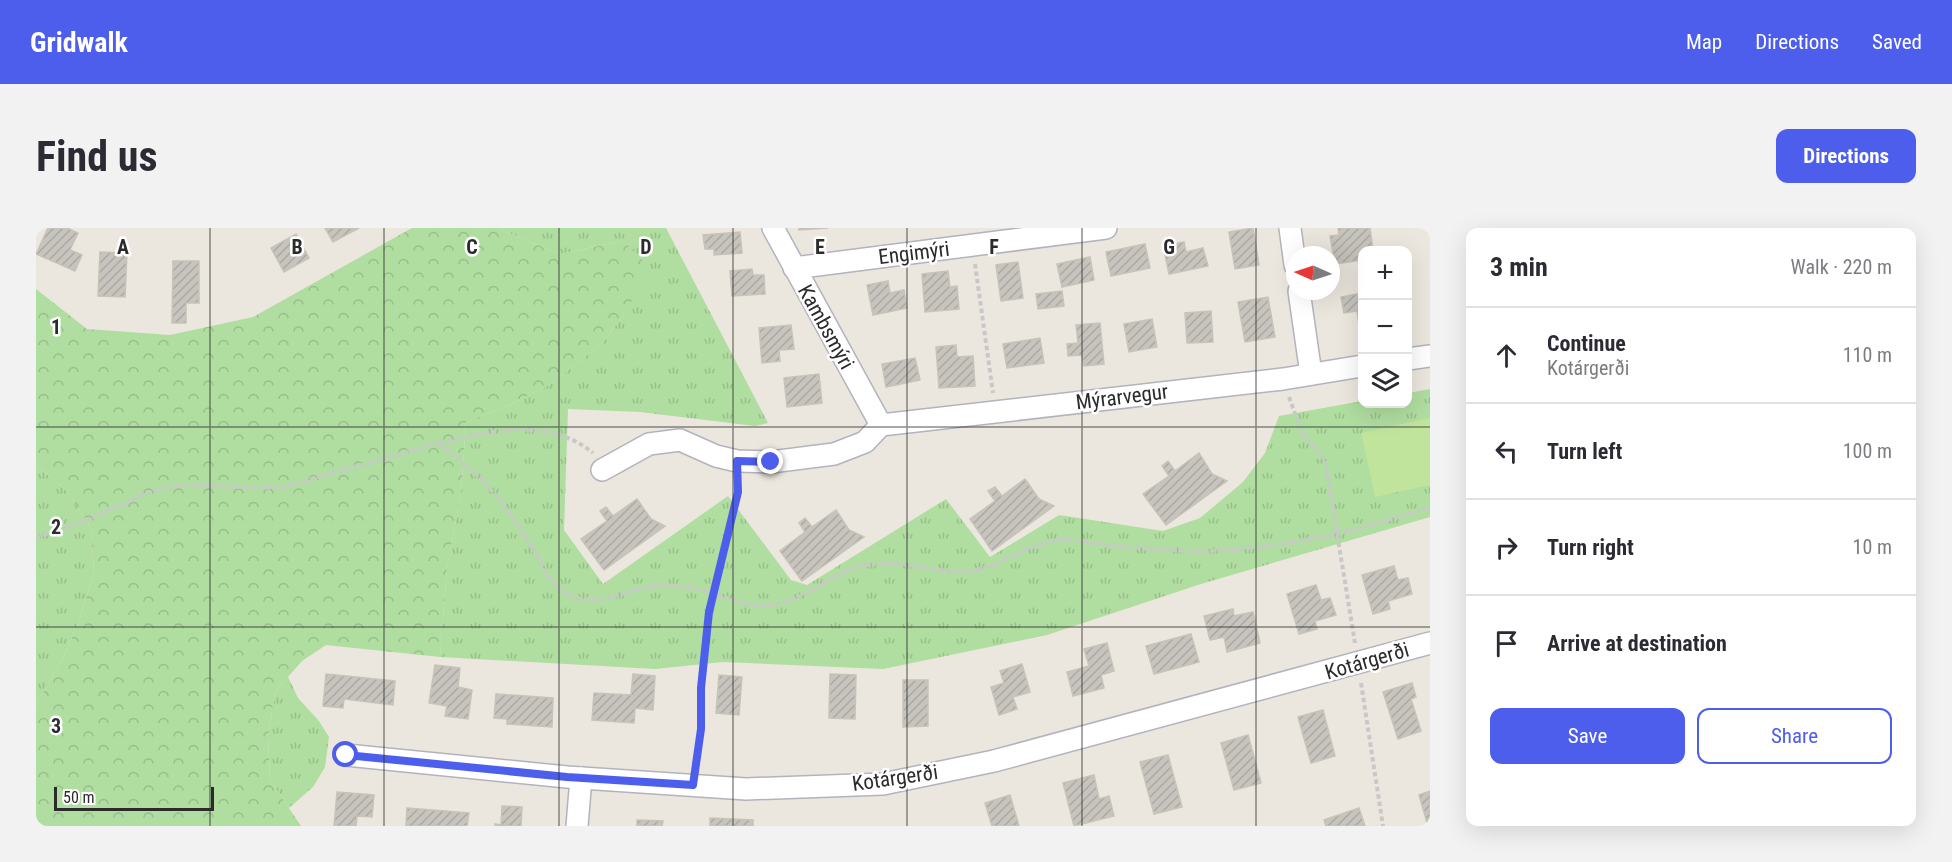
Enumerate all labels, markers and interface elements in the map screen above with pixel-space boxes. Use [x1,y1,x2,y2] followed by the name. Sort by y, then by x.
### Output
[30,26,128,59] text: Gridwalk
[1686,30,1722,54] text: Map
[1755,30,1839,54] text: Directions
[1872,30,1922,54] text: Saved
[1776,129,1916,183] button: Directions
[36,132,157,181] text: Find us
[117,235,129,259] text: A
[291,235,303,259] text: B
[466,235,478,259] text: C
[640,235,652,259] text: D
[815,235,825,259] text: E
[989,235,999,259] text: F
[1163,235,1175,259] text: G
[877,237,951,269] street label: Engimýri
[1286,246,1340,300] north arrow
[1358,246,1412,408] map controls
[1358,246,1412,300] button: +
[1490,252,1548,282] text: 3 min
[1791,255,1892,279] text: Walk · 220 m
[793,280,859,374] street label: Kambsmýri
[1358,300,1412,354] button: −
[51,315,61,339] text: 1
[1547,331,1626,356] text: Continue
[1490,339,1523,372] icon: ahead
[1843,343,1892,367] text: 110 m
[1358,354,1412,408] button: layers
[1547,356,1629,380] text: Kotárgerði
[1074,379,1170,415] street label: Mýrarvegur
[1490,435,1523,468] icon: left
[1547,439,1622,464] text: Turn left
[1843,439,1892,463] text: 100 m
[757,448,783,474] route end
[51,515,61,539] text: 2
[1490,531,1523,564] icon: right
[1547,535,1634,560] text: Turn right
[1853,535,1892,559] text: 10 m
[1490,627,1523,660] icon: arrive
[1547,631,1727,656] text: Arrive at destination
[1322,638,1412,684] street label: Kotárgerði
[1490,708,1685,764] button: Save
[1697,708,1892,764] button: Share
[51,714,61,738] text: 3
[332,741,358,767] route start
[851,760,939,796] street label: Kotárgerði
[54,784,214,812] scale bar
[63,788,95,807] text: 50 m

